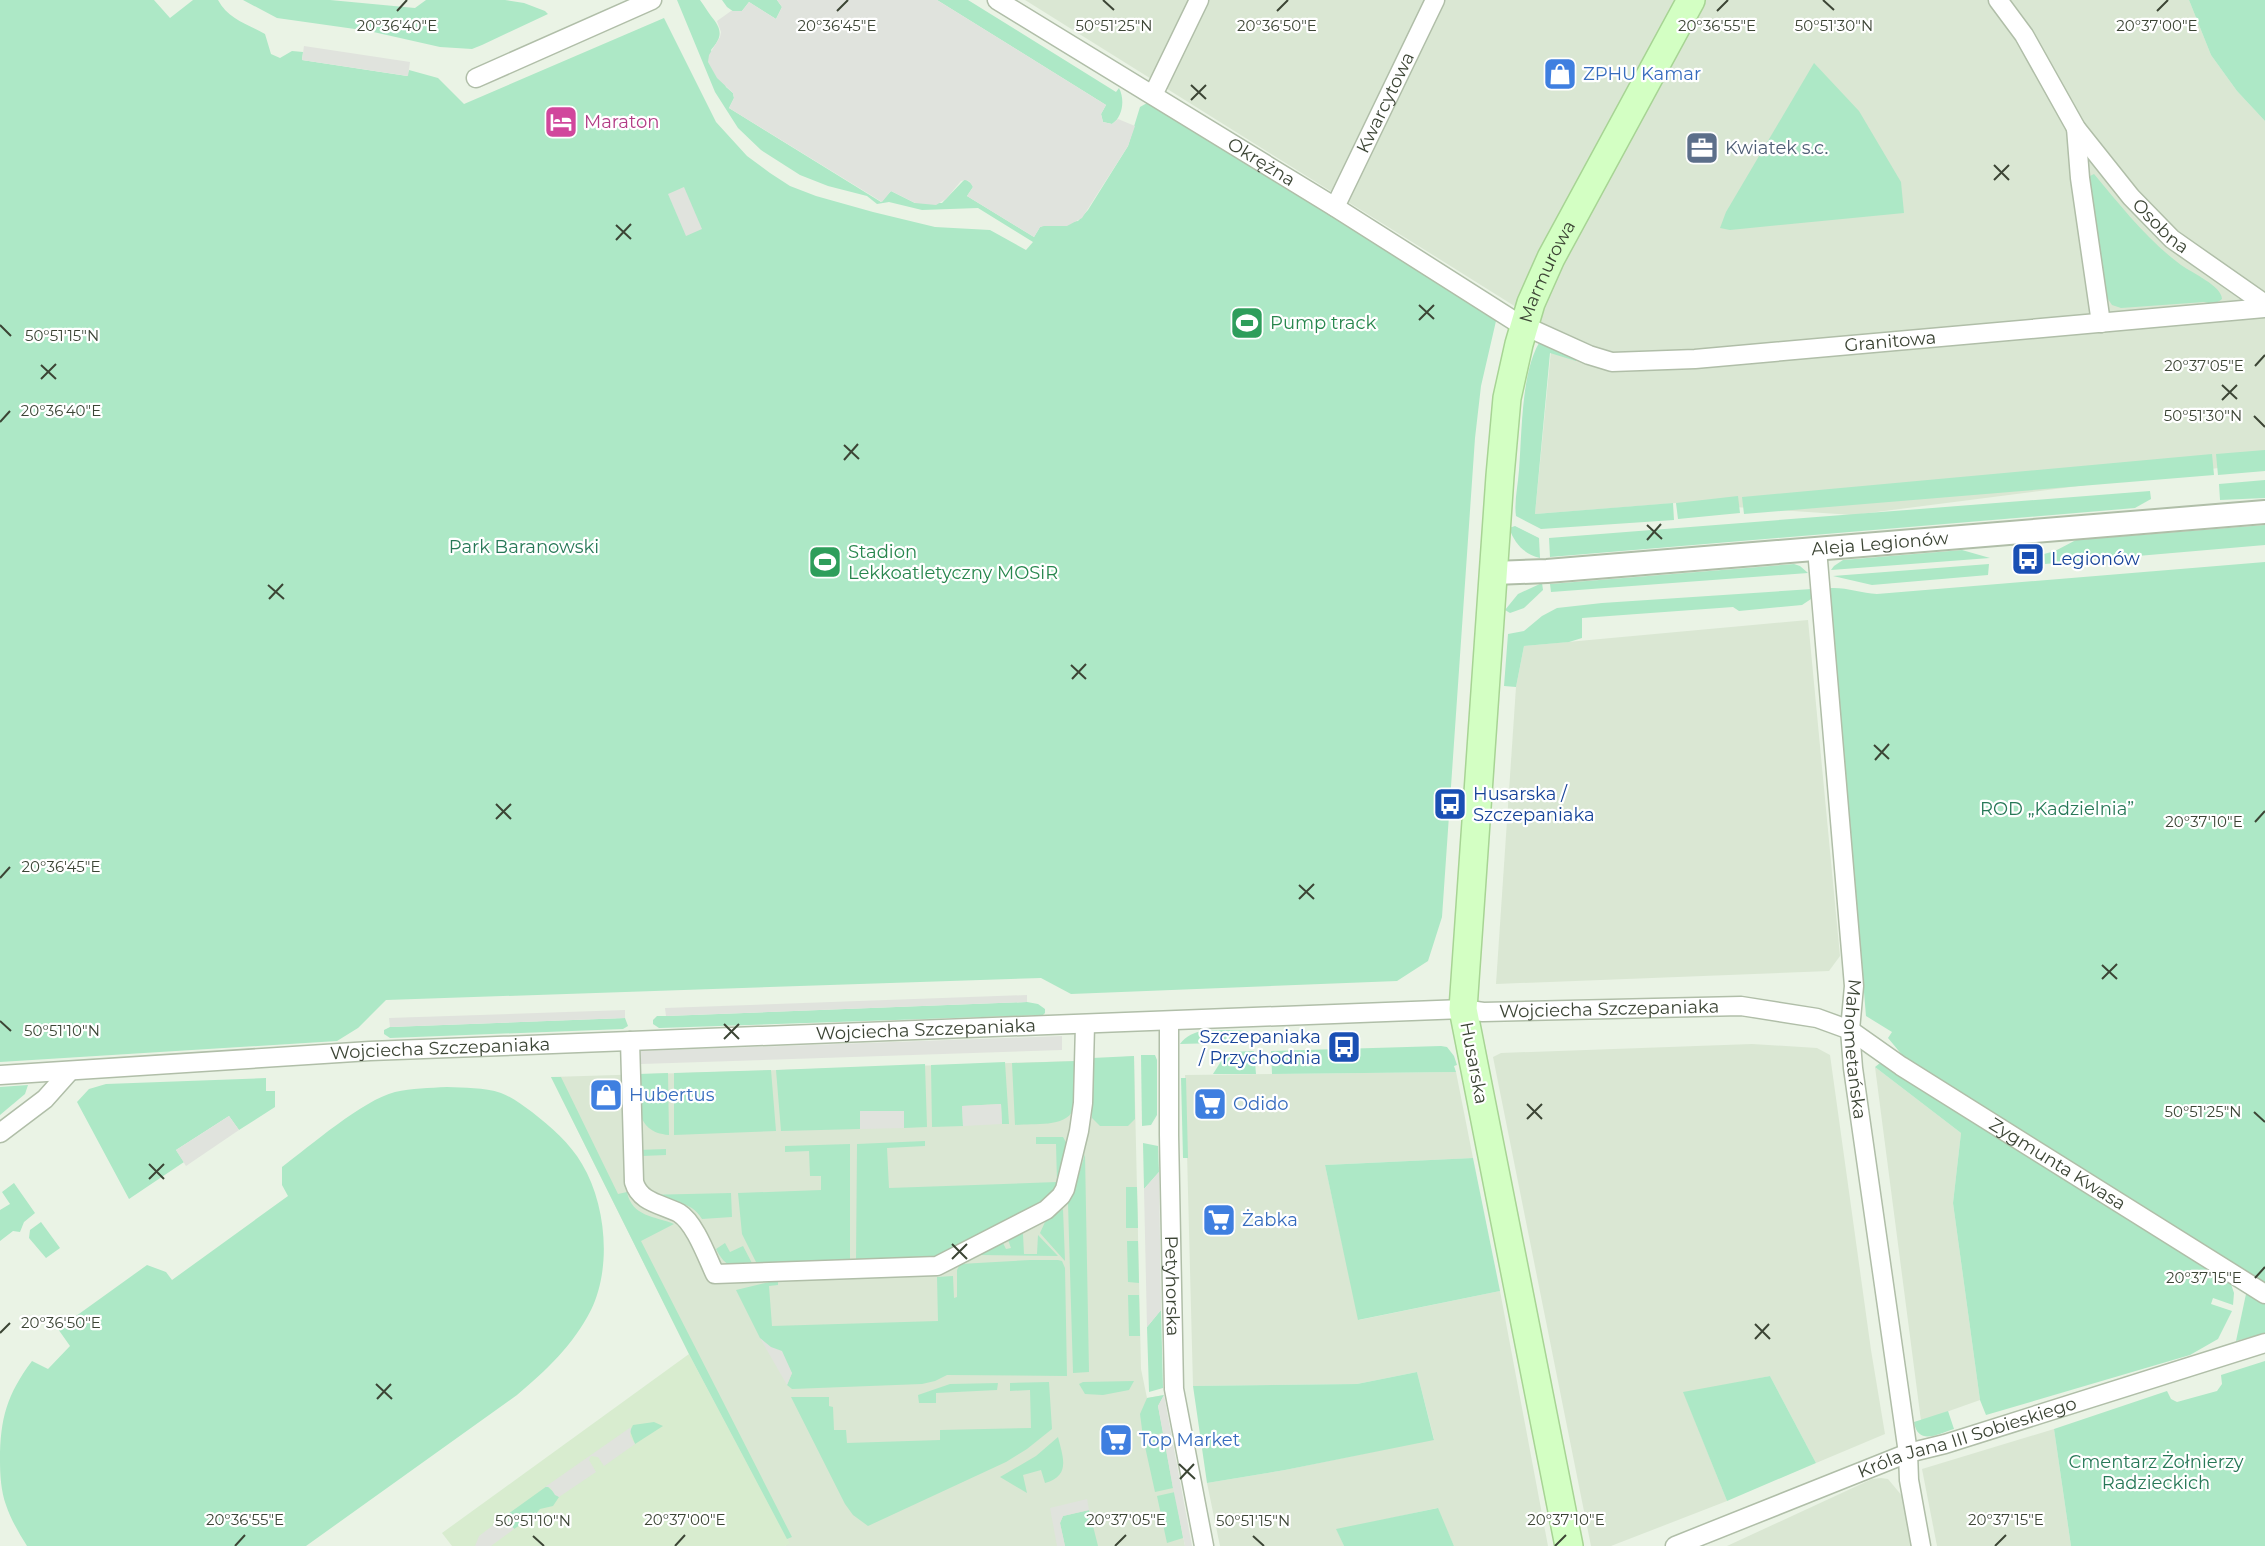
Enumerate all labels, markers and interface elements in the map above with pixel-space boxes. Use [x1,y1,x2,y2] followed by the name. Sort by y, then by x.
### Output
[357,16,437,35] text: 20°36'40"E
[798,16,876,35] text: 20°36'45"E
[1076,16,1152,35] text: 50°51'25"N
[1237,16,1317,35] text: 20°36'50"E
[1678,16,1756,35] text: 20°36'55"E
[1795,16,1873,35] text: 50°51'30"N
[2116,16,2198,35] text: 20°37'00"E
[1352,49,1419,157] street label: Kwarcytowa
[1542,56,1578,92] shop icon: ZPHU Kamar
[1583,63,1701,85] place label: ZPHU Kamar
[543,104,579,140] hotel icon: Maraton
[584,111,659,133] place label: Maraton
[1684,130,1720,166] office icon: Kwiatek s.c.
[1223,133,1299,191] street label: Okrężna
[1725,137,1828,159] place label: Kwiatek s.c.
[2128,194,2193,258] street label: Osobna
[1515,217,1580,325] street label: Marmurowa
[1229,305,1265,341] sports icon: Pump track
[1270,312,1376,334] place label: Pump track
[25,326,99,345] text: 50°51'15"N
[1843,326,1937,357] street label: Granitowa
[2164,356,2244,375] text: 20°37'05"E
[21,401,101,420] text: 20°36'40"E
[2164,406,2242,425] text: 50°51'30"N
[1810,527,1950,560] street label: Aleja Legionów
[449,536,599,558] park label: Park Baranowski
[848,541,1058,584] place label: Stadion Lekkoatletyczny MOSiR
[2010,541,2046,577] bus stop icon: Legionów
[807,544,843,580] sports icon: Stadion Lekkoatletyczny MOSiR
[2051,548,2140,570] place label: Legionów
[1473,783,1595,826] place label: Husarska / Szczepaniaka
[1432,786,1468,822] bus stop icon: Husarska / Szczepaniaka
[1980,798,2134,820] park label: ROD „Kadzielnia”
[2165,812,2243,831] text: 20°37'10"E
[22,857,100,876] text: 20°36'45"E
[1839,978,1871,1121] street label: Mahometańska
[1499,996,1719,1023] street label: Wojciecha Szczepaniaka
[815,1014,1036,1045] street label: Wojciecha Szczepaniaka
[1455,1020,1493,1106] street label: Husarska
[24,1021,100,1040] text: 50°51'10"N
[1198,1026,1321,1069] place label: Szczepaniaka / Przychodnia
[1326,1029,1362,1065] bus stop icon: Szczepaniaka / Przychodnia
[330,1033,551,1065] street label: Wojciecha Szczepaniaka
[588,1077,624,1113] shop icon: Hubertus
[629,1084,715,1106] place label: Hubertus
[1192,1086,1228,1122] supermarket icon: Odido
[1233,1093,1289,1115] place label: Odido
[2165,1102,2241,1121] text: 50°51'25"N
[1985,1113,2130,1215] street label: Zygmunta Kwasa
[1201,1202,1237,1238] supermarket icon: Żabka
[1242,1209,1298,1231] place label: Żabka
[1160,1235,1184,1337] street label: Petyhorska
[2166,1268,2242,1287] text: 20°37'15"E
[21,1313,101,1332] text: 20°36'50"E
[1855,1392,2079,1483] street label: Króla Jana III Sobieskiego
[1098,1422,1134,1458] supermarket icon: Top Market
[1139,1429,1240,1451] place label: Top Market
[2068,1451,2244,1494] park label: Cmentarz Żołnierzy Radzieckich
[206,1510,284,1529] text: 20°36'55"E
[644,1510,726,1529] text: 20°37'00"E
[1086,1510,1166,1529] text: 20°37'05"E
[1527,1510,1605,1529] text: 20°37'10"E
[1968,1510,2044,1529] text: 20°37'15"E
[495,1511,571,1530] text: 50°51'10"N
[1216,1511,1290,1530] text: 50°51'15"N

